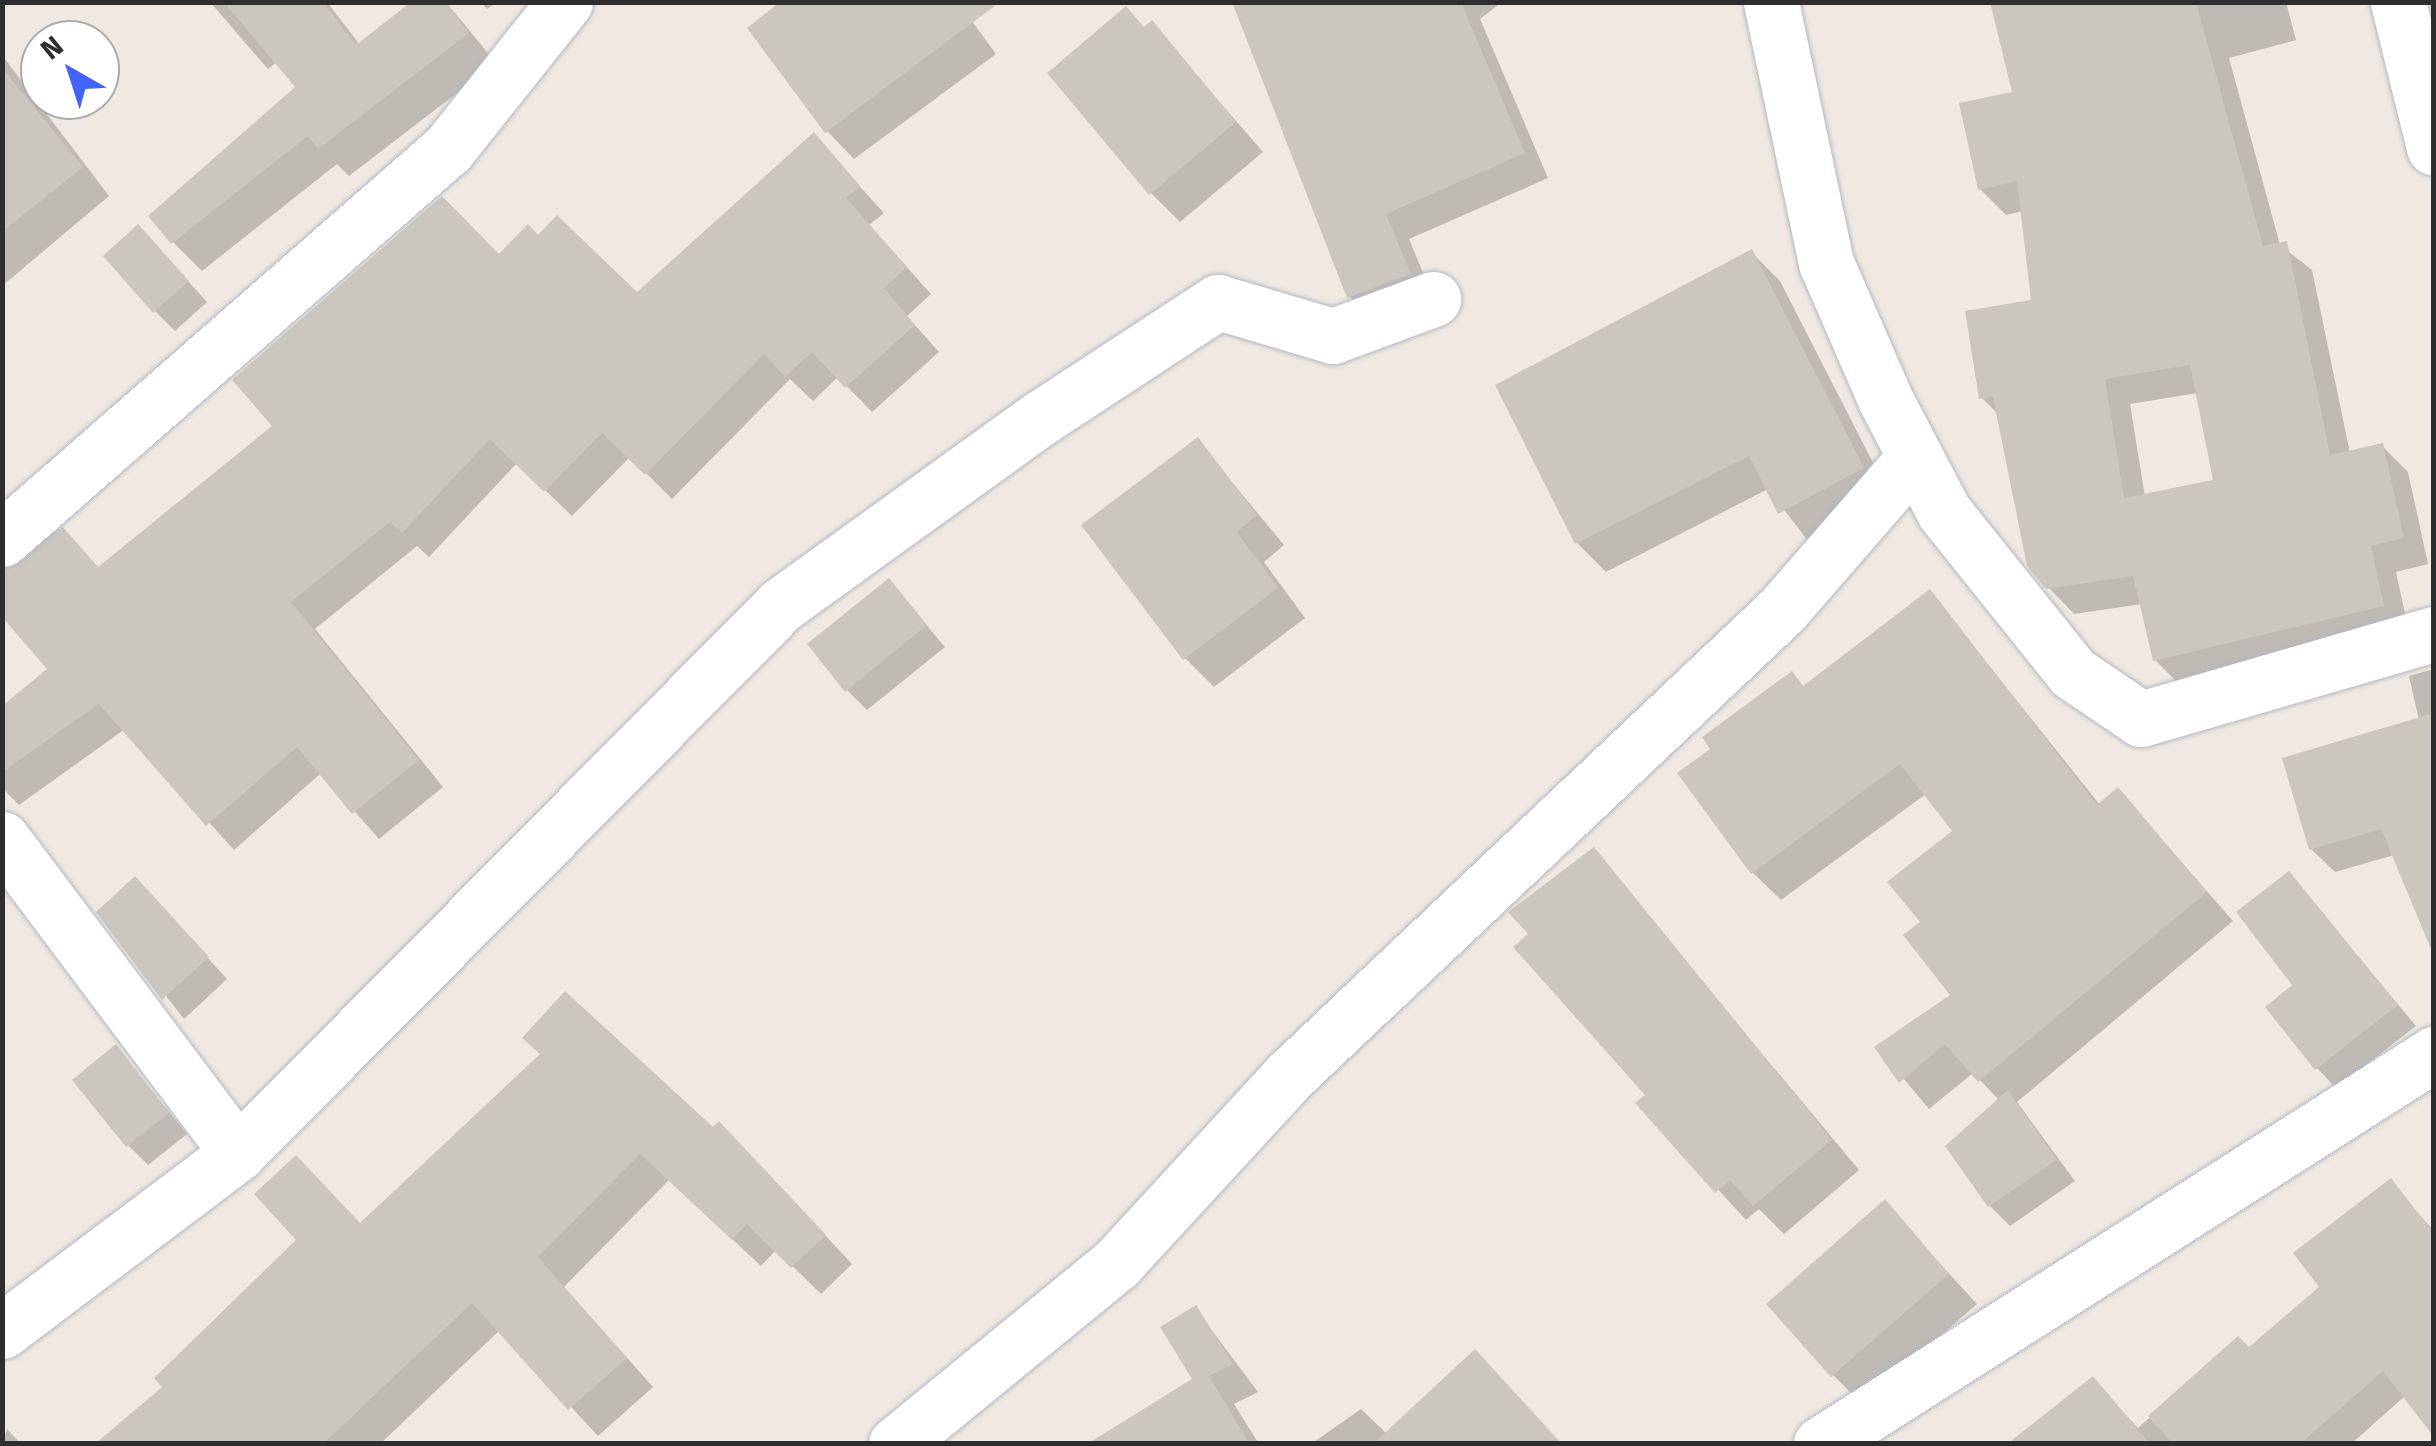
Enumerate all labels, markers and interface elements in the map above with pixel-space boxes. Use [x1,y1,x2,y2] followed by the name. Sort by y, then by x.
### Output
[20,20,120,120] north arrow
[34,29,70,67] text: N

